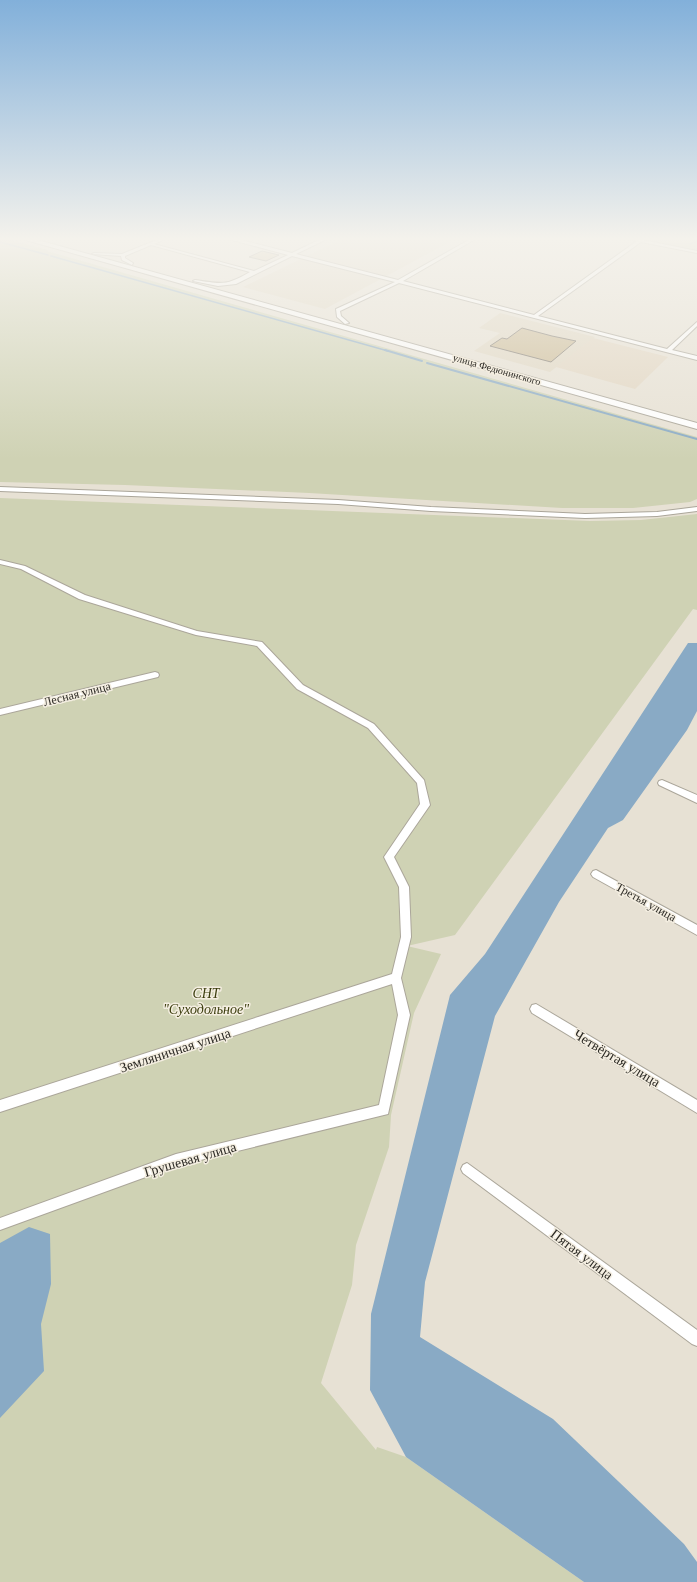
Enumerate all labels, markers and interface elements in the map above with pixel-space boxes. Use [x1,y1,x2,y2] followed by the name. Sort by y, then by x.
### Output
[452,352,542,387] street label: улица Федюнинского
[42,679,113,709] street label: Лесная улица
[613,880,679,925] street label: Третья улица
[163,986,249,1017] park label: СНТ "Суходольное"
[118,1025,233,1075] street label: Земляничная улица
[571,1027,663,1091] street label: Четвёртая улица
[142,1139,239,1180] street label: Грушевая улица
[548,1226,616,1283] street label: Пятая улица

